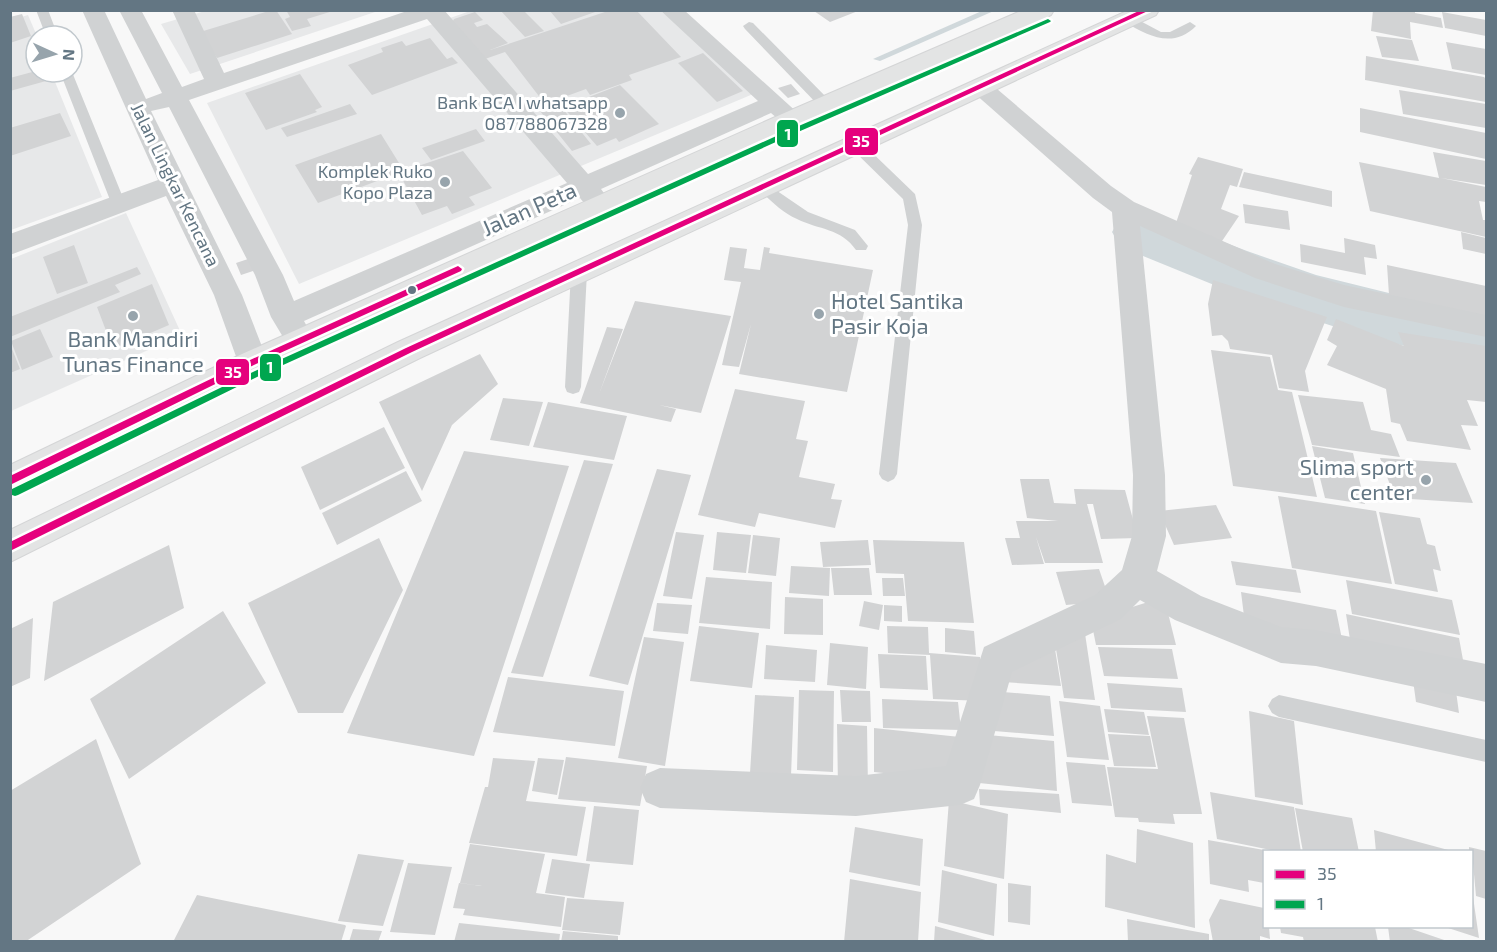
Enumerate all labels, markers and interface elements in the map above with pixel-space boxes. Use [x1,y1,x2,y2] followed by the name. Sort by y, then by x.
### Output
[24,24,84,84] north arrow
[60,49,79,62] text: N
[437,91,608,134] place label: Bank BCA I whatsapp 087788067328
[127,99,225,270] street label: Jalan Lingkar Kencana
[613,106,627,120] marker: Bank BCA I whatsapp 087788067328
[776,119,799,148] line badge: 1
[785,124,791,143] text: 1
[844,127,879,156] line badge: 35
[852,131,870,150] text: 35
[318,160,433,203] place label: Komplek Ruko Kopo Plaza
[438,175,452,189] marker: Komplek Ruko Kopo Plaza
[477,176,580,240] street label: Jalan Peta
[406,284,418,296] unlabelled marker
[831,287,964,339] place label: Hotel Santika Pasir Koja
[812,307,826,321] marker: Hotel Santika Pasir Koja
[126,309,140,323] marker: Bank Mandiri Tunas Finance
[62,325,204,376] place label: Bank Mandiri Tunas Finance
[259,353,282,382] line badge: 1
[267,357,273,376] text: 1
[215,358,250,386] line badge: 35
[224,362,242,381] text: 35
[1300,453,1414,504] place label: Slima sport center
[1419,473,1433,487] marker: Slima sport center
[1263,850,1473,928] legend
[1317,862,1337,884] text: 35
[1317,892,1324,914] text: 1

